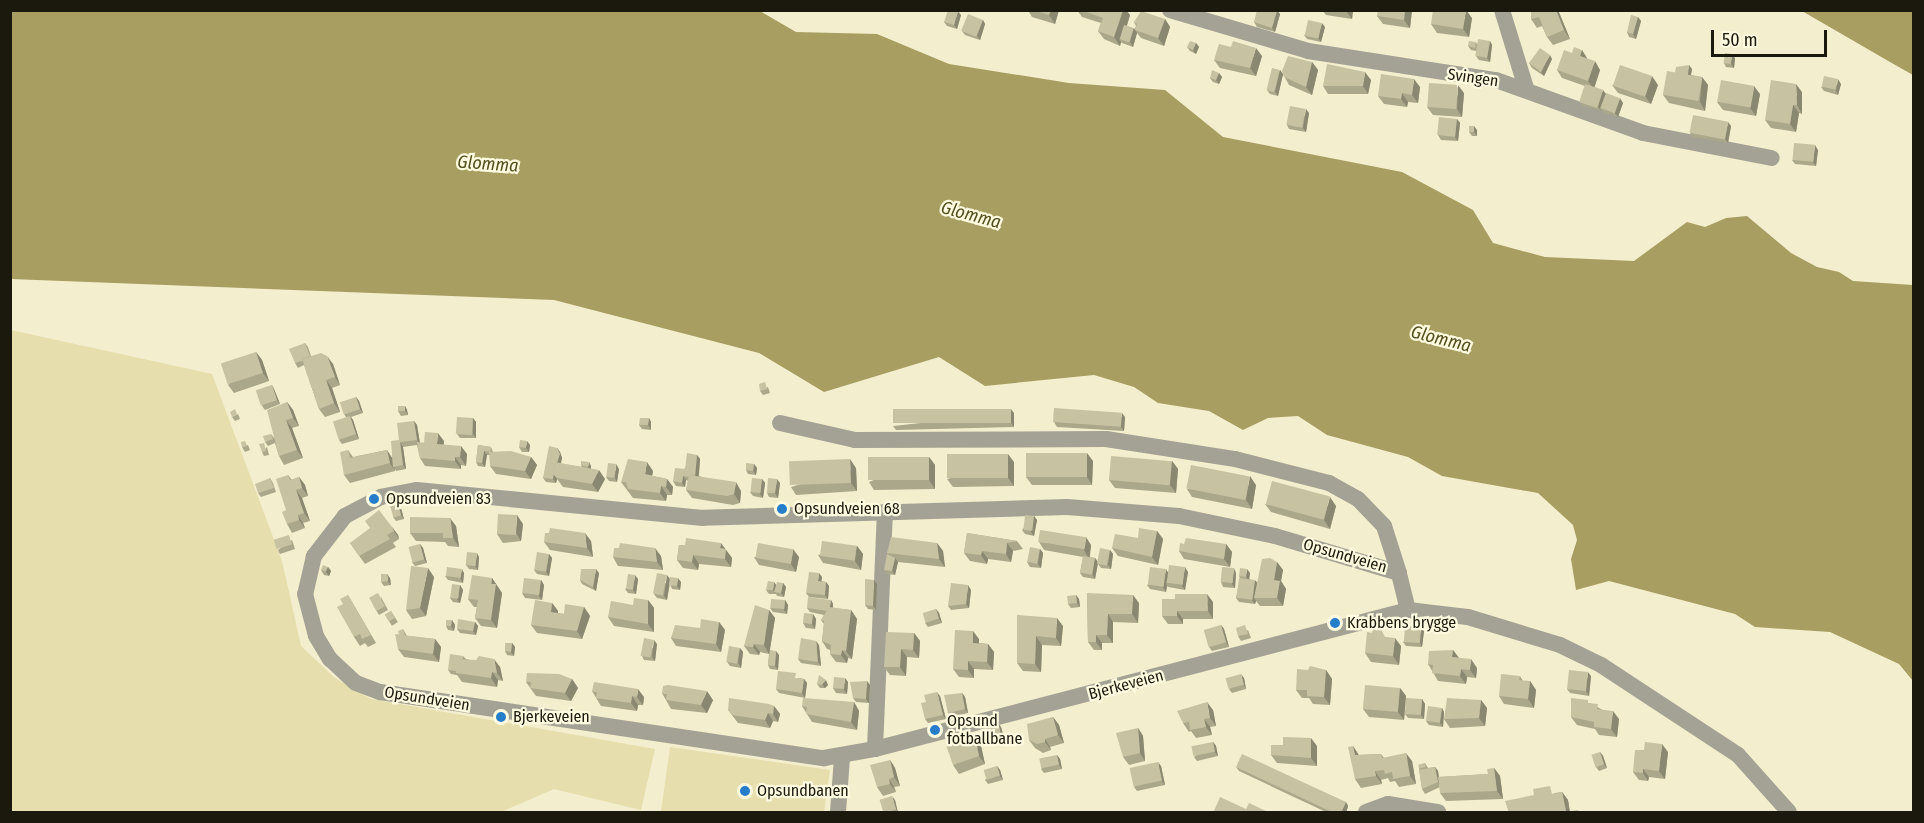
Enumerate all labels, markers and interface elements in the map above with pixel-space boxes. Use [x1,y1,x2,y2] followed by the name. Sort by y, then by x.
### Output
[1714,18,1830,56] scale bar
[1722,29,1758,51] text: 50 m
[1446,65,1500,91] street label: Svingen
[457,151,519,177] water label: Glomma
[939,197,1003,233] water label: Glomma
[1409,321,1473,357] water label: Glomma
[386,489,491,509] place label: Opsundveien 83
[367,492,381,506] marker: Opsundveien 83
[794,499,900,519] place label: Opsundveien 68
[775,502,789,516] marker: Opsundveien 68
[1301,535,1389,577] street label: Opsundveien
[1347,613,1456,633] place label: Krabbens brygge
[1328,616,1342,630] marker: Krabbens brygge
[1086,666,1166,704] street label: Bjerkeveien
[383,683,471,715] street label: Opsundveien
[513,707,590,727] place label: Bjerkeveien
[494,710,508,724] marker: Bjerkeveien
[947,711,1022,749] place label: Opsund fotballbane
[928,723,942,737] marker: Opsund fotballbane
[757,781,849,801] place label: Opsundbanen
[738,784,752,798] marker: Opsundbanen

